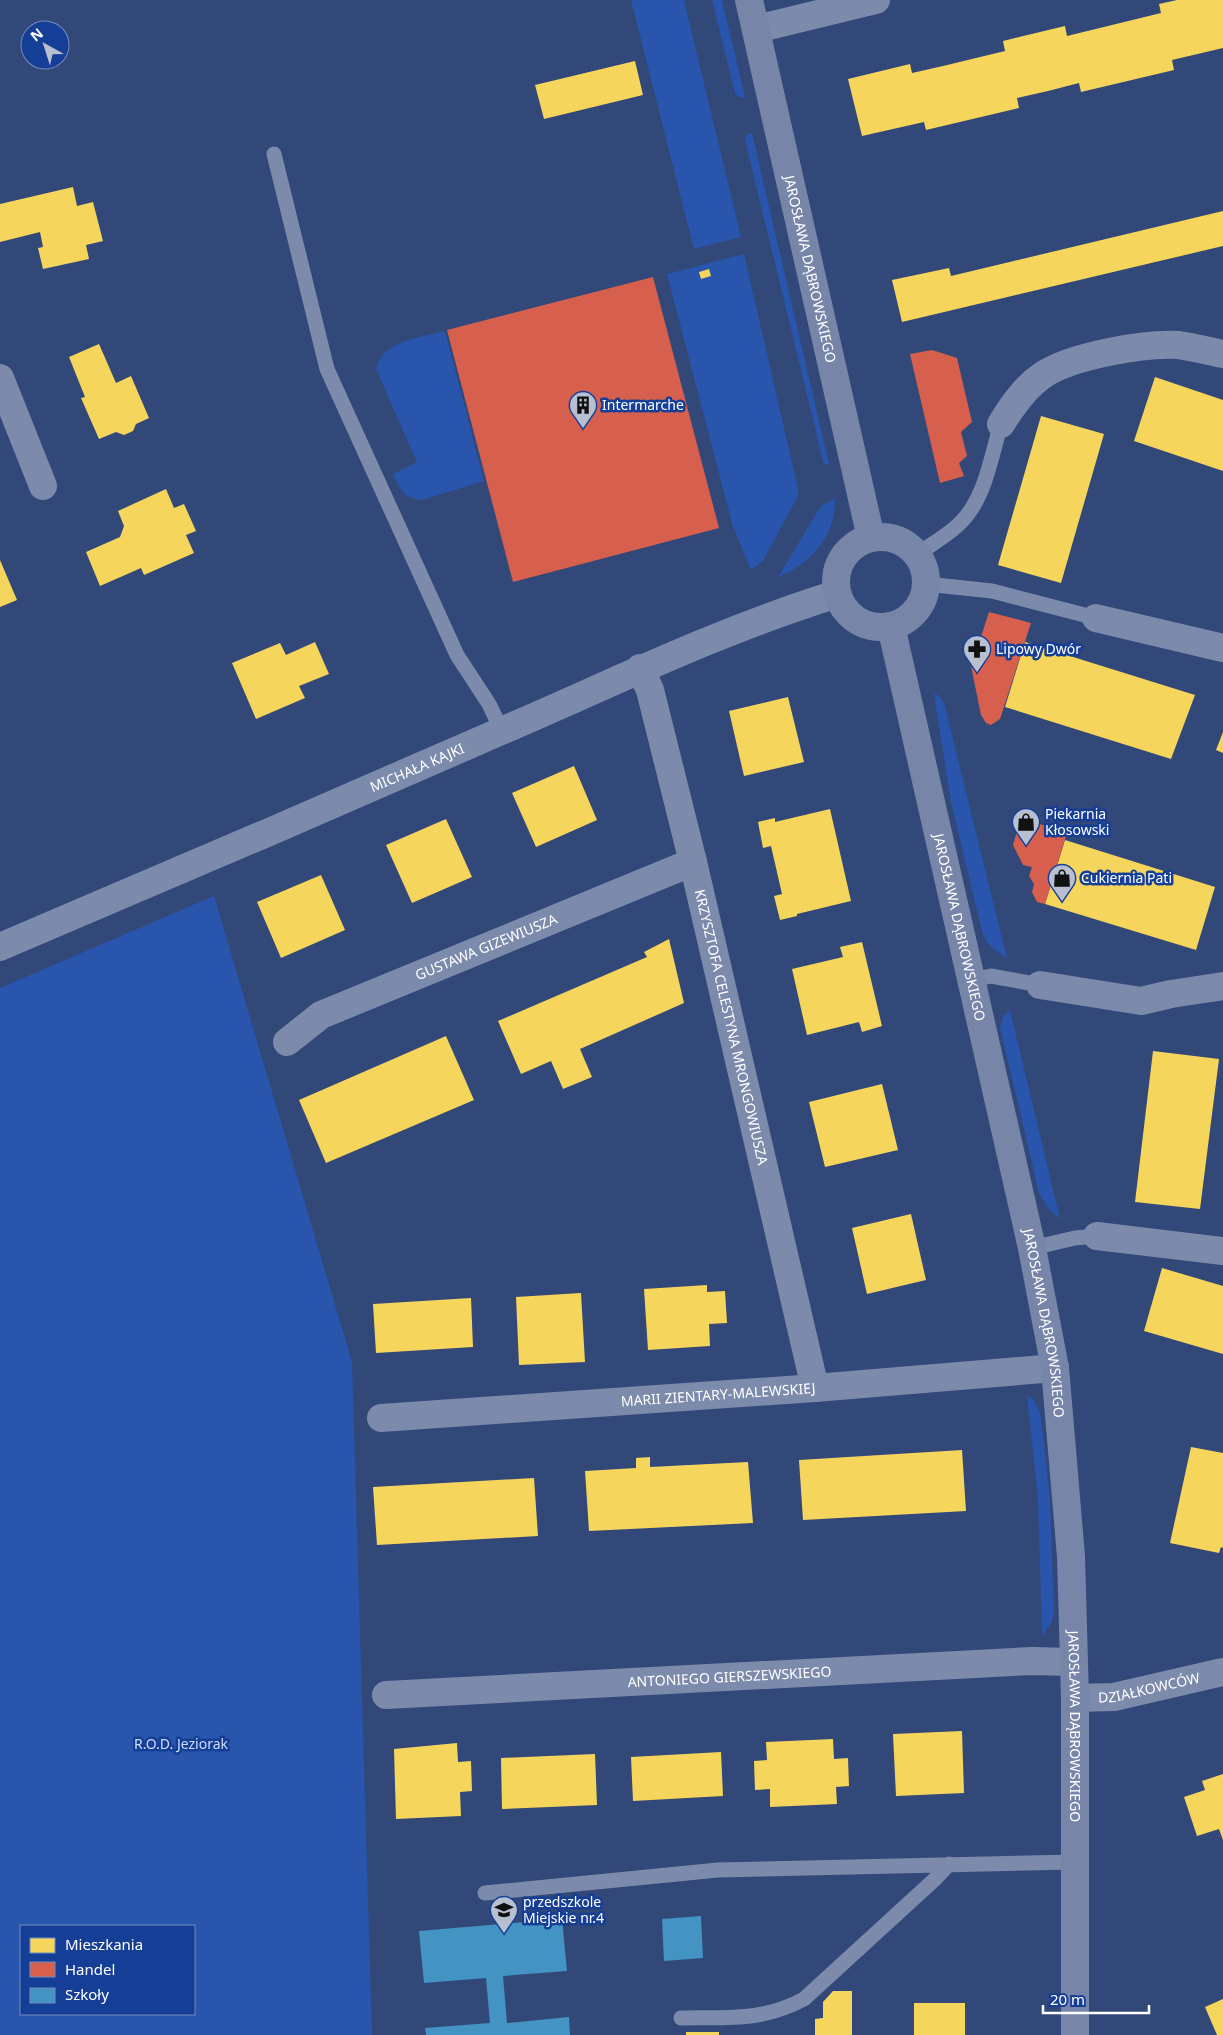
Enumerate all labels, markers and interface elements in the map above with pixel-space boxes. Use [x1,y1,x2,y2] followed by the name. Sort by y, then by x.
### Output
[20,20,70,70] north arrow
[26,24,47,45] text: N
[780,172,841,365] street label: JAROSŁAWA DĄBROWSKIEGO
[568,390,598,429] building icon: Intermarche
[602,395,684,414] place label: Intermarche
[962,634,992,673] pharmacy icon: Lipowy Dwór
[996,639,1081,658] place label: Lipowy Dwór
[367,738,467,796] street label: MICHAŁA KAJKI
[1045,804,1109,839] place label: Piekarnia Kłosowski
[1011,807,1041,846] shop icon: Piekarnia Kłosowski
[929,830,990,1023] street label: JAROSŁAWA DĄBROWSKIEGO
[1047,863,1077,902] shop icon: Cukiernia Pati
[1081,868,1172,887] place label: Cukiernia Pati
[691,887,773,1167] street label: KRZYSZTOFA CELESTYNA MRONGOWIUSZA
[412,909,560,984] street label: GUSTAWA GIZEWIUSZA
[1018,1225,1069,1418] street label: JAROSŁAWA DĄBROWSKIEGO
[620,1378,816,1410] street label: MARII ZIENTARY-MALEWSKIEJ
[1064,1628,1085,1822] street label: JAROSŁAWA DĄBROWSKIEGO
[627,1662,832,1691] street label: ANTONIEGO GIERSZEWSKIEGO
[1098,1668,1202,1706] street label: DZIAŁKOWCÓW
[134,1734,229,1753] park label: R.O.D. Jeziorak
[523,1892,604,1927] place label: przedszkole Miejskie nr.4
[489,1895,519,1934] school or university icon: przedszkole Miejskie nr.4
[20,1925,195,2015] legend
[65,1934,143,1954] text: Mieszkania
[65,1959,115,1979] text: Handel
[1043,1982,1149,2014] scale bar
[65,1984,109,2004] text: Szkoły
[1050,1989,1085,2009] text: 20 m

